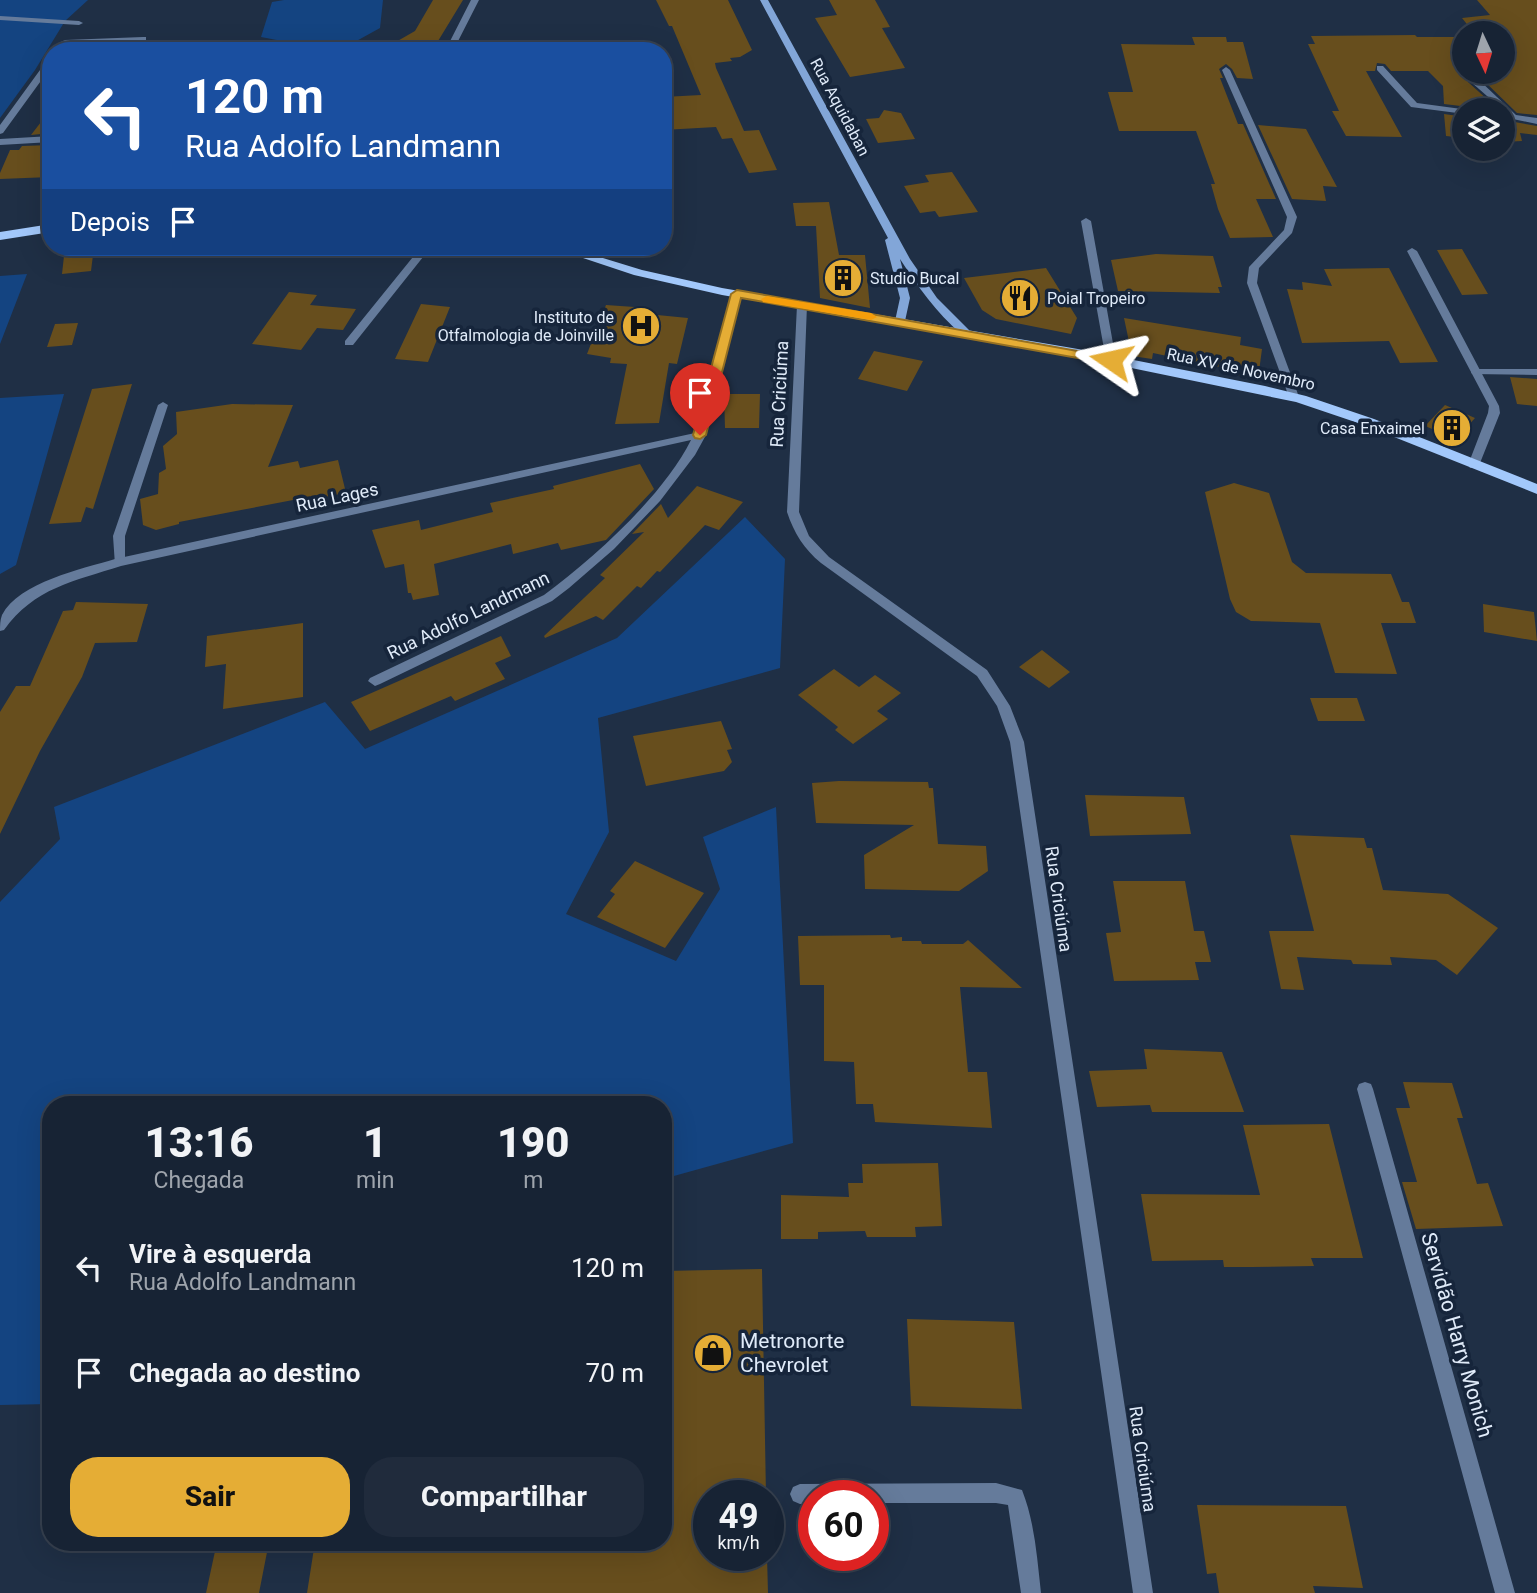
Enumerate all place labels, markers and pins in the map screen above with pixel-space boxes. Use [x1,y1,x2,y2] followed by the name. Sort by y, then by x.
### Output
[822,257,864,299] building icon: Studio Bucal
[870,269,959,288] place label: Studio Bucal
[999,277,1041,319] restaurant icon: Poial Tropeiro
[1047,289,1145,308] place label: Poial Tropeiro
[620,305,662,347] hospital icon: Instituto de Otfalmologia de Joinville
[438,308,614,345] place label: Instituto de Otfalmologia de Joinville
[670,363,730,435] pin
[1431,407,1473,449] building icon: Casa Enxaimel
[1320,419,1425,438] place label: Casa Enxaimel
[740,1329,844,1377] place label: Metronorte Chevrolet
[692,1332,734,1374] shop icon: Metronorte Chevrolet

